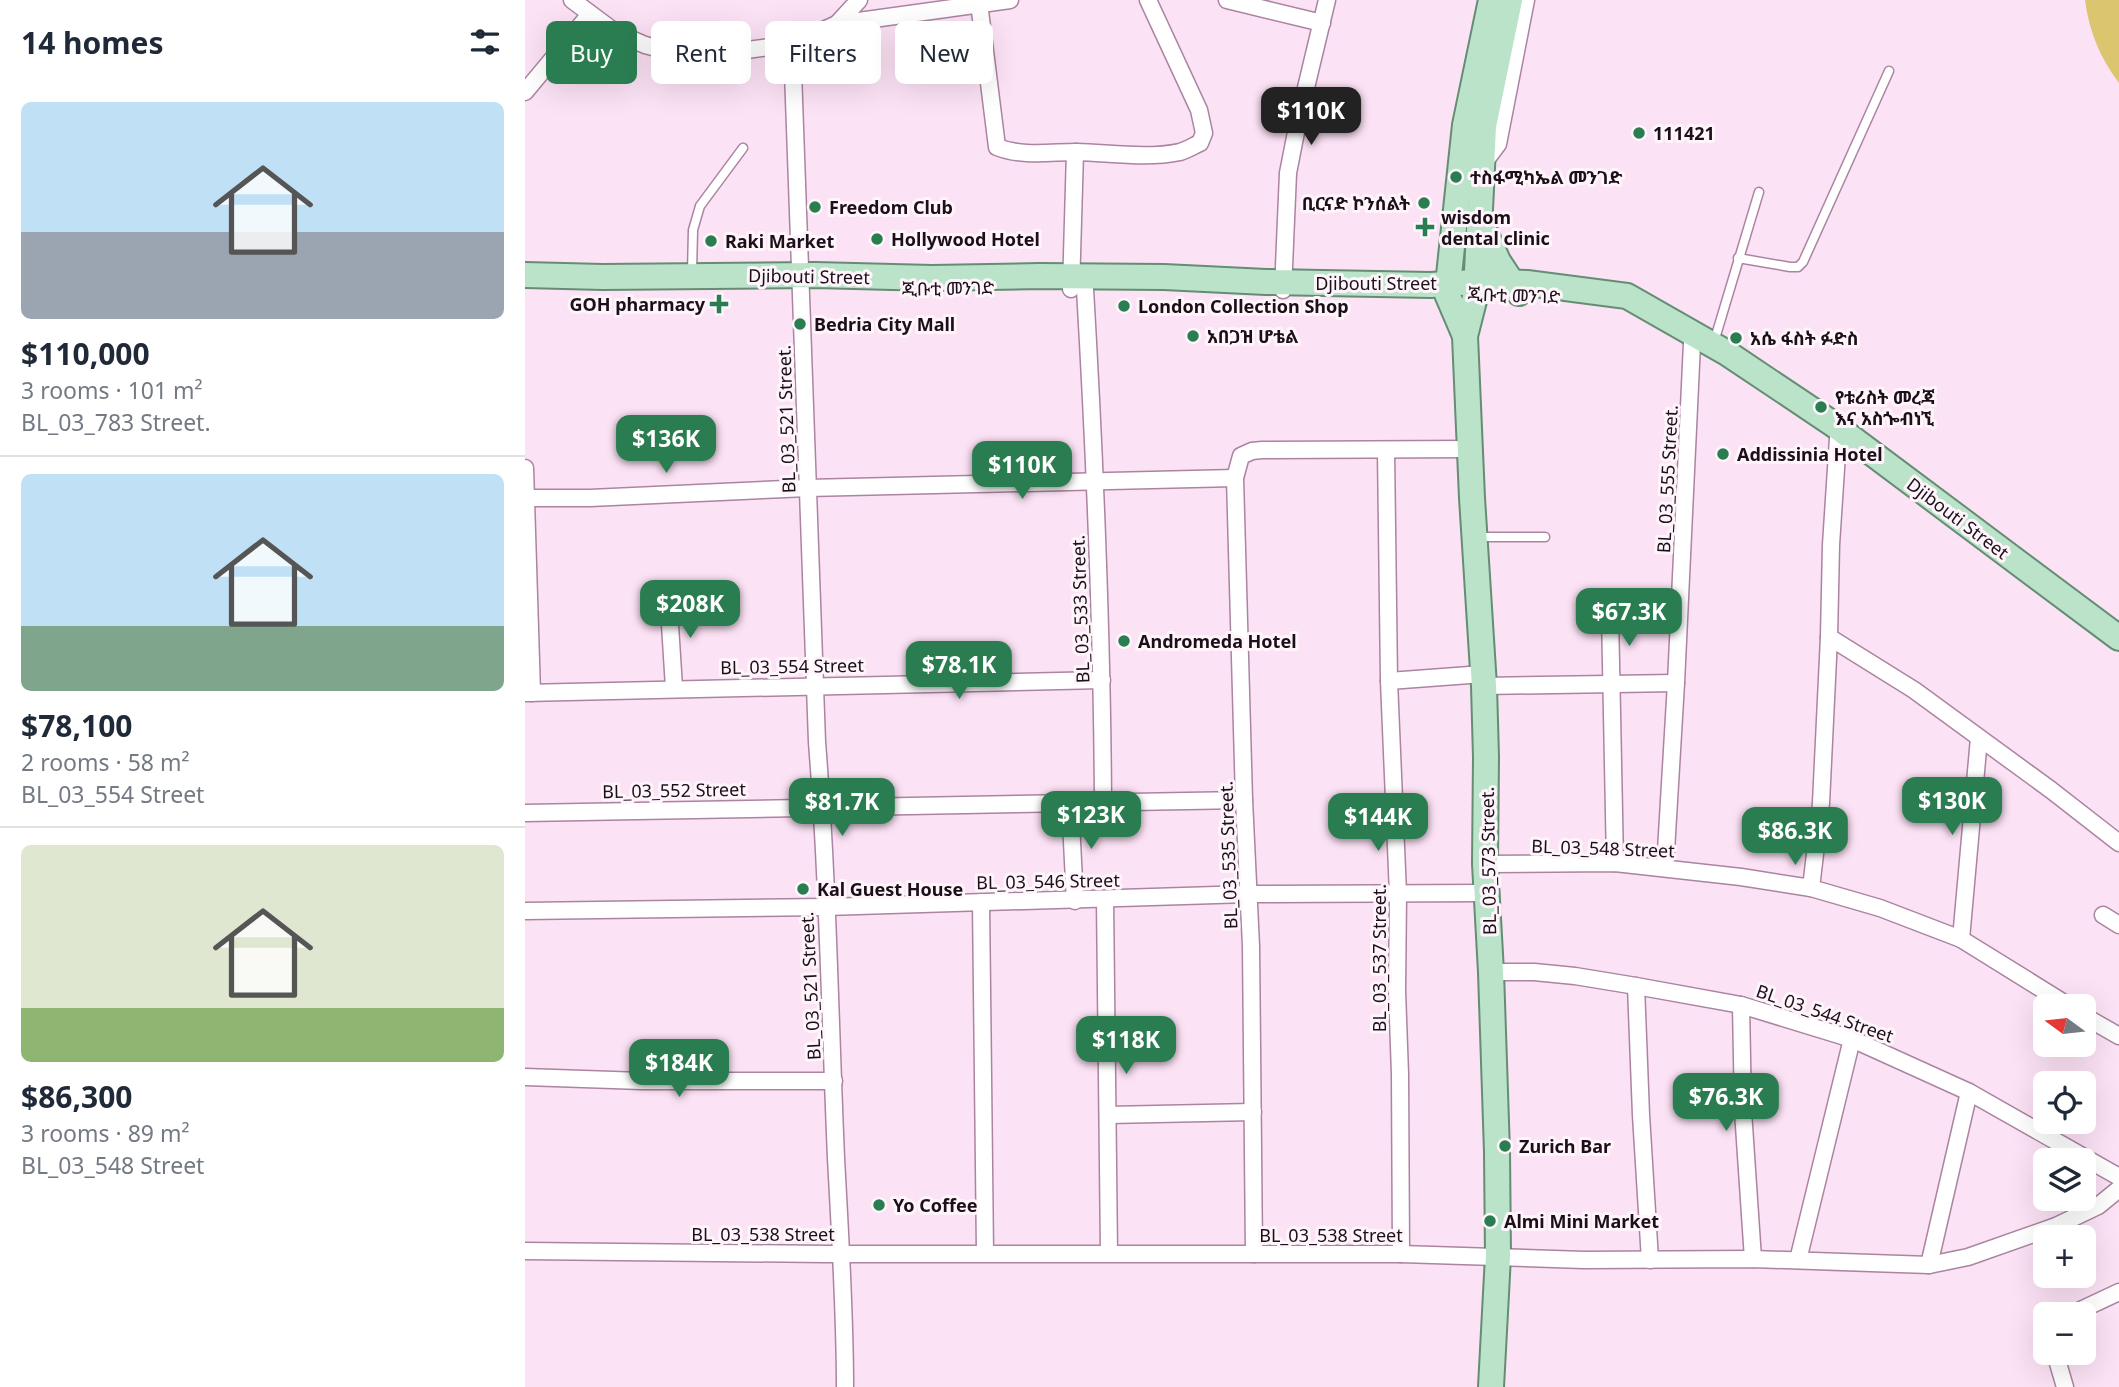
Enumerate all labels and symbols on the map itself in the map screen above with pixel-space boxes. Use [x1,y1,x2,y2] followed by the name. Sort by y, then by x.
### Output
[1262,88,1360,147] pin: $110K
[1653,121,1715,145] place label: 111421
[1631,125,1647,141] marker: 111421
[1470,165,1622,189] place label: ተስፋሚካኤል መንገድ
[1448,169,1464,185] marker: ተስፋሚካኤል መንገድ
[1302,191,1410,215] place label: ቢርናድ ኮንሰልት
[829,195,953,219] place label: Freedom Club
[1416,195,1432,211] marker: ቢርናድ ኮንሰልት
[807,199,823,215] marker: Freedom Club
[1441,205,1550,250] place label: wisdom dental clinic
[1415,217,1435,237] marker: wisdom dental clinic
[891,227,1040,251] place label: Hollywood Hotel
[725,229,835,253] place label: Raki Market
[869,231,885,247] marker: Hollywood Hotel
[703,233,719,249] marker: Raki Market
[748,263,870,289] street label: Djibouti Street
[1315,271,1437,295] street label: Djibouti Street
[902,275,995,301] street label: ጂቡቲ መንገድ
[1467,281,1561,309] street label: ጂቡቲ መንገድ
[569,292,706,316] place label: GOH pharmacy
[1138,294,1349,318] place label: London Collection Shop
[711,296,727,312] marker: GOH pharmacy
[1116,298,1132,314] marker: London Collection Shop
[814,312,955,336] place label: Bedria City Mall
[792,316,808,332] marker: Bedria City Mall
[1207,324,1298,348] place label: አበጋዝ ሆቴል
[1750,326,1859,350] place label: አሴ ፋስት ፉድስ
[1185,328,1201,344] marker: አበጋዝ ሆቴል
[1728,330,1744,346] marker: አሴ ፋስት ፉድስ
[771,344,801,494] street label: BL_03_521 Street.
[1835,385,1935,430] place label: የቱሪስት መረጃ እና አስጐብነኚ
[1813,399,1829,415] marker: የቱሪስት መረጃ እና አስጐብነኚ
[1651,404,1683,554] street label: BL_03_555 Street.
[617,416,715,475] pin: $136K
[973,442,1071,501] pin: $110K
[1737,442,1883,466] place label: Addissinia Hotel
[1715,446,1731,462] marker: Addissinia Hotel
[1902,472,2014,564] street label: Djibouti Street
[1065,534,1095,684] street label: BL_03_533 Street.
[641,580,739,640] pin: $208K
[1572,588,1686,648] pin: $67.3K
[1138,629,1297,653] place label: Andromeda Hotel
[1116,633,1132,649] marker: Andromeda Hotel
[902,642,1016,701] pin: $78.1K
[720,653,864,679] street label: BL_03_554 Street
[602,777,746,803] street label: BL_03_552 Street
[785,778,899,838] pin: $81.7K
[1903,778,2001,837] pin: $130K
[1213,780,1243,930] street label: BL_03_535 Street.
[1475,787,1501,935] street label: BL_03_573 Street.
[1042,792,1140,851] pin: $123K
[1329,794,1427,853] pin: $144K
[1738,808,1852,867] pin: $86.3K
[1531,834,1676,863] street label: BL_03_548 Street
[976,868,1120,894] street label: BL_03_546 Street
[817,877,963,901] place label: Kal Guest House
[795,881,811,897] marker: Kal Guest House
[1367,884,1391,1032] street label: BL_03_537 Street.
[794,911,826,1061] street label: BL_03_521 Street.
[1753,978,1897,1048] street label: BL_03_544 Street
[2033,994,2097,1057] north arrow
[1077,1016,1175,1076] pin: $118K
[630,1040,728,1099] pin: $184K
[1669,1074,1783,1133] pin: $76.3K
[1519,1134,1611,1158] place label: Zurich Bar
[1497,1138,1513,1154] marker: Zurich Bar
[893,1193,978,1217] place label: Yo Coffee
[871,1197,887,1213] marker: Yo Coffee
[1504,1209,1659,1233] place label: Almi Mini Market
[1482,1213,1498,1229] marker: Almi Mini Market
[691,1222,835,1246] street label: BL_03_538 Street
[1259,1223,1403,1247] street label: BL_03_538 Street

